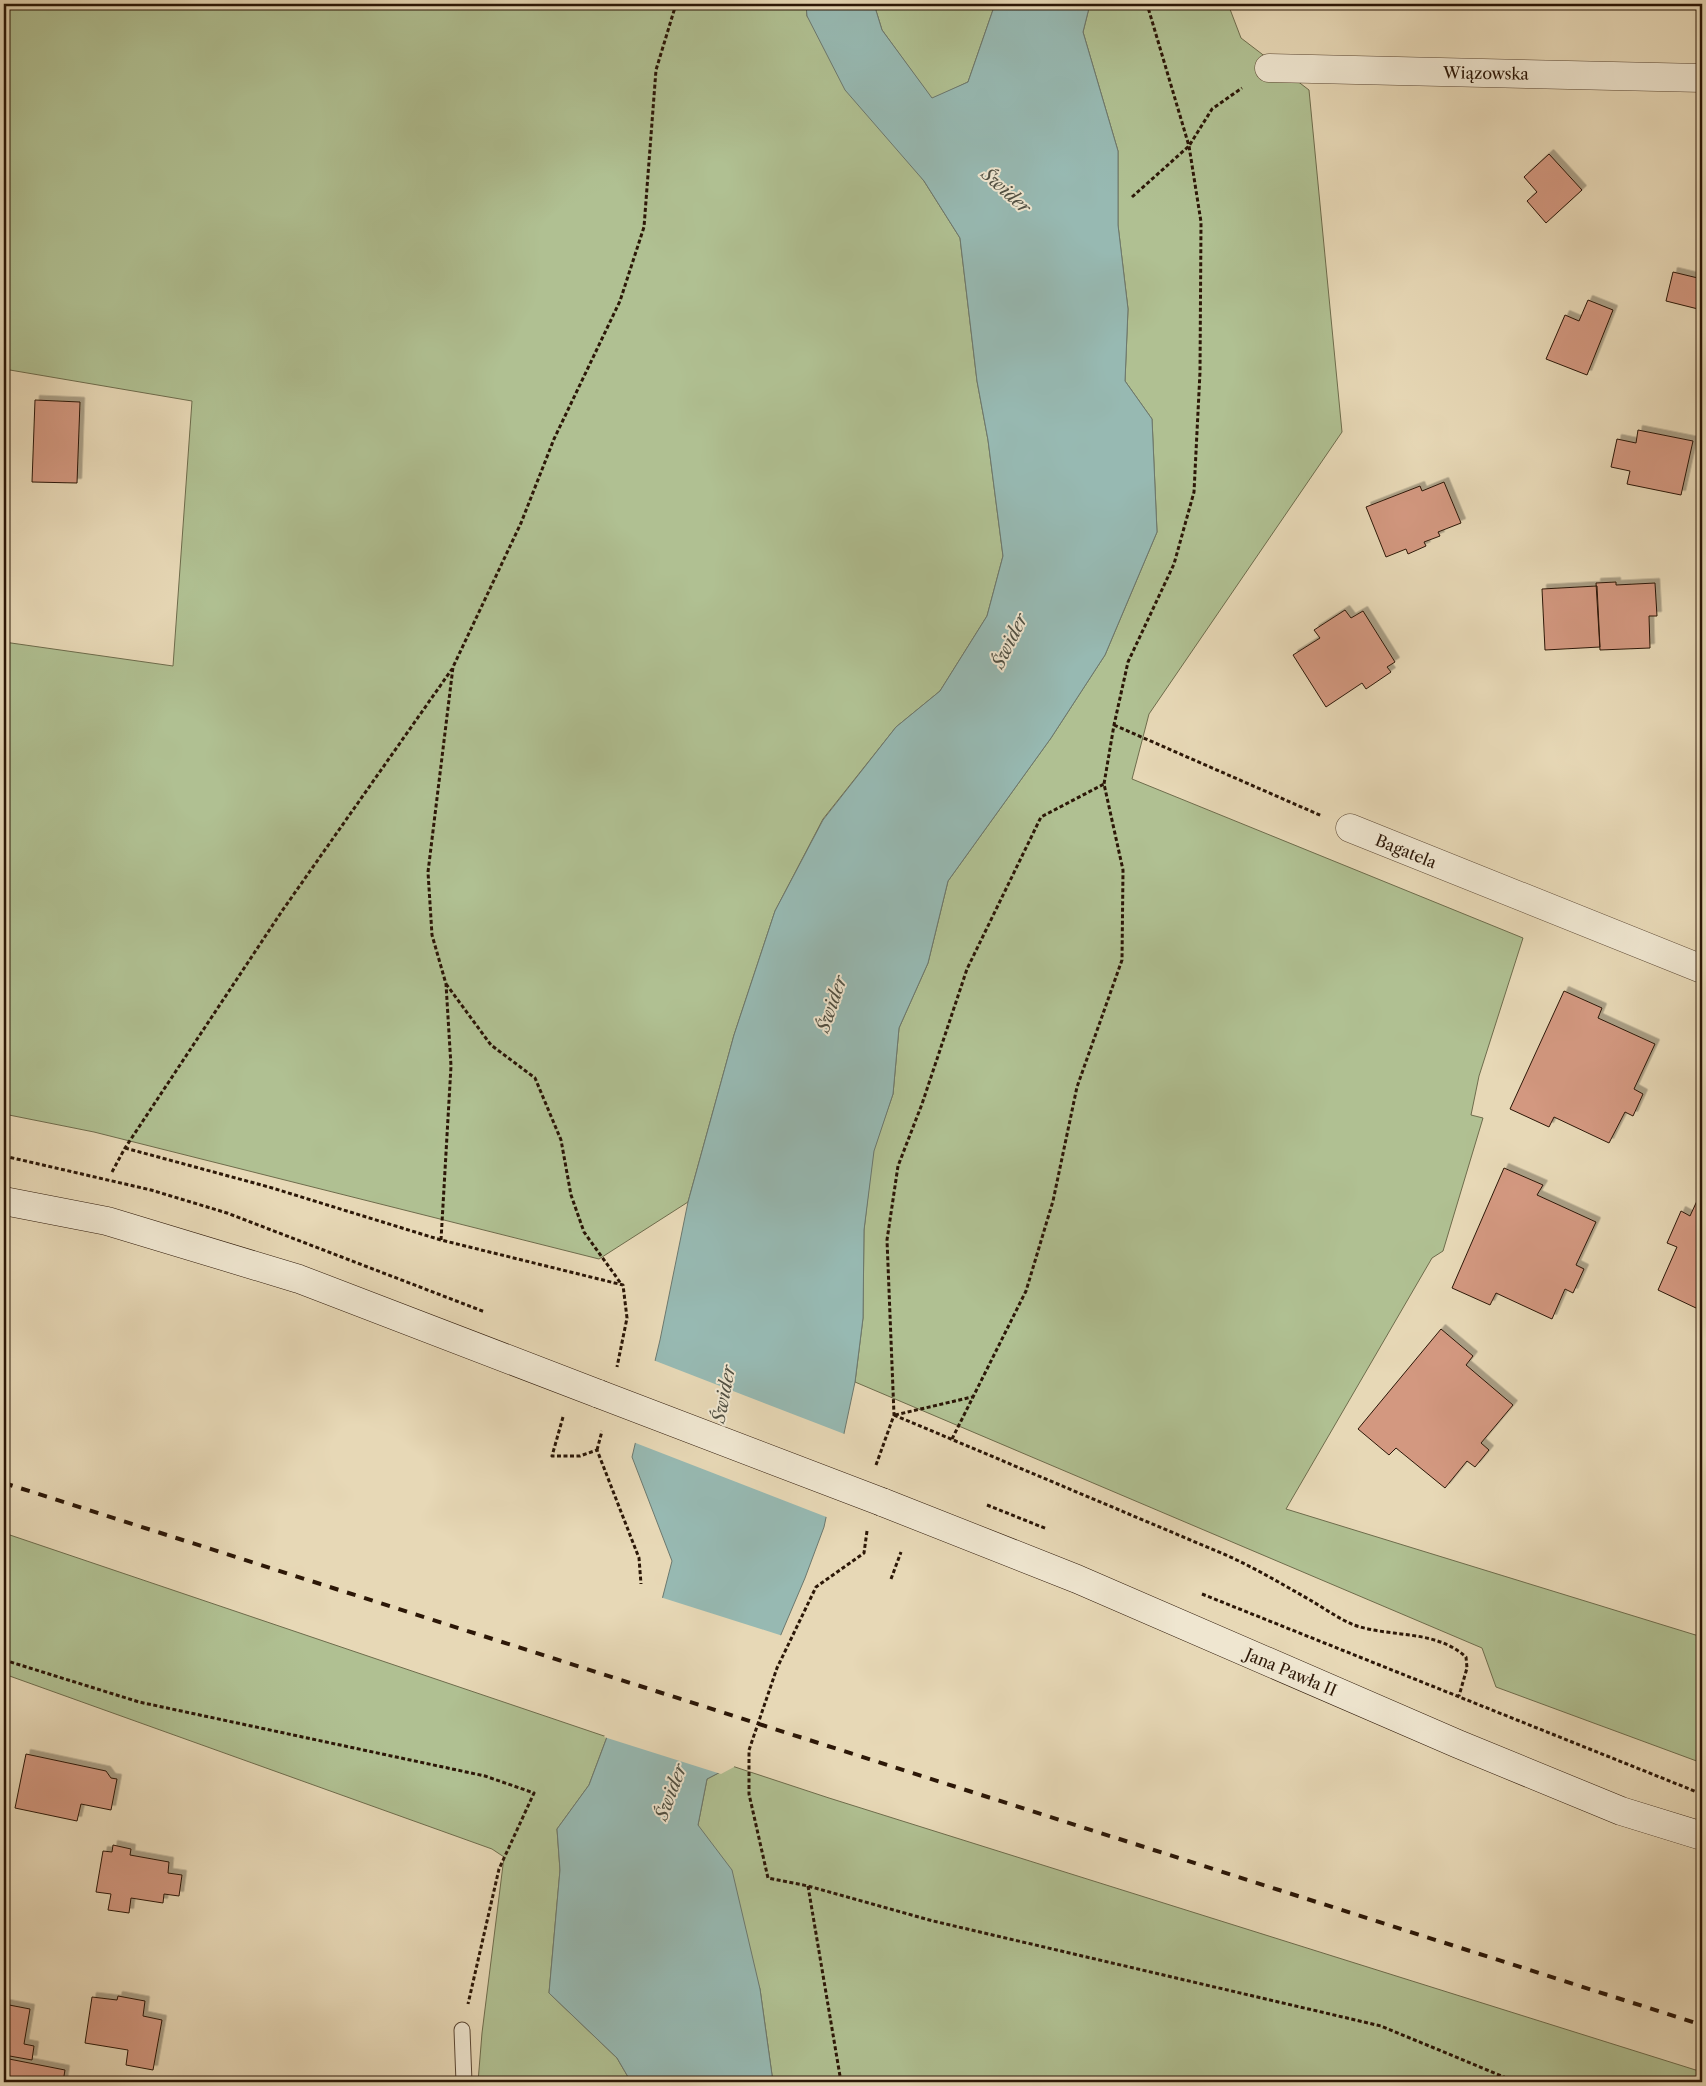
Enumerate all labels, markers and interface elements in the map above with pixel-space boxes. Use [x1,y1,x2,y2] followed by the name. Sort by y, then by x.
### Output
[1442,62,1530,84] street label: Wiązowska
[976,162,1037,220] water label: Świder
[986,608,1033,673] water label: Świder
[1372,830,1440,873] street label: Bagatela
[811,971,852,1036] water label: Świder
[706,1361,741,1426] water label: Świder
[1240,1643,1340,1700] street label: Jana Pawła II
[649,1759,692,1824] water label: Świder

